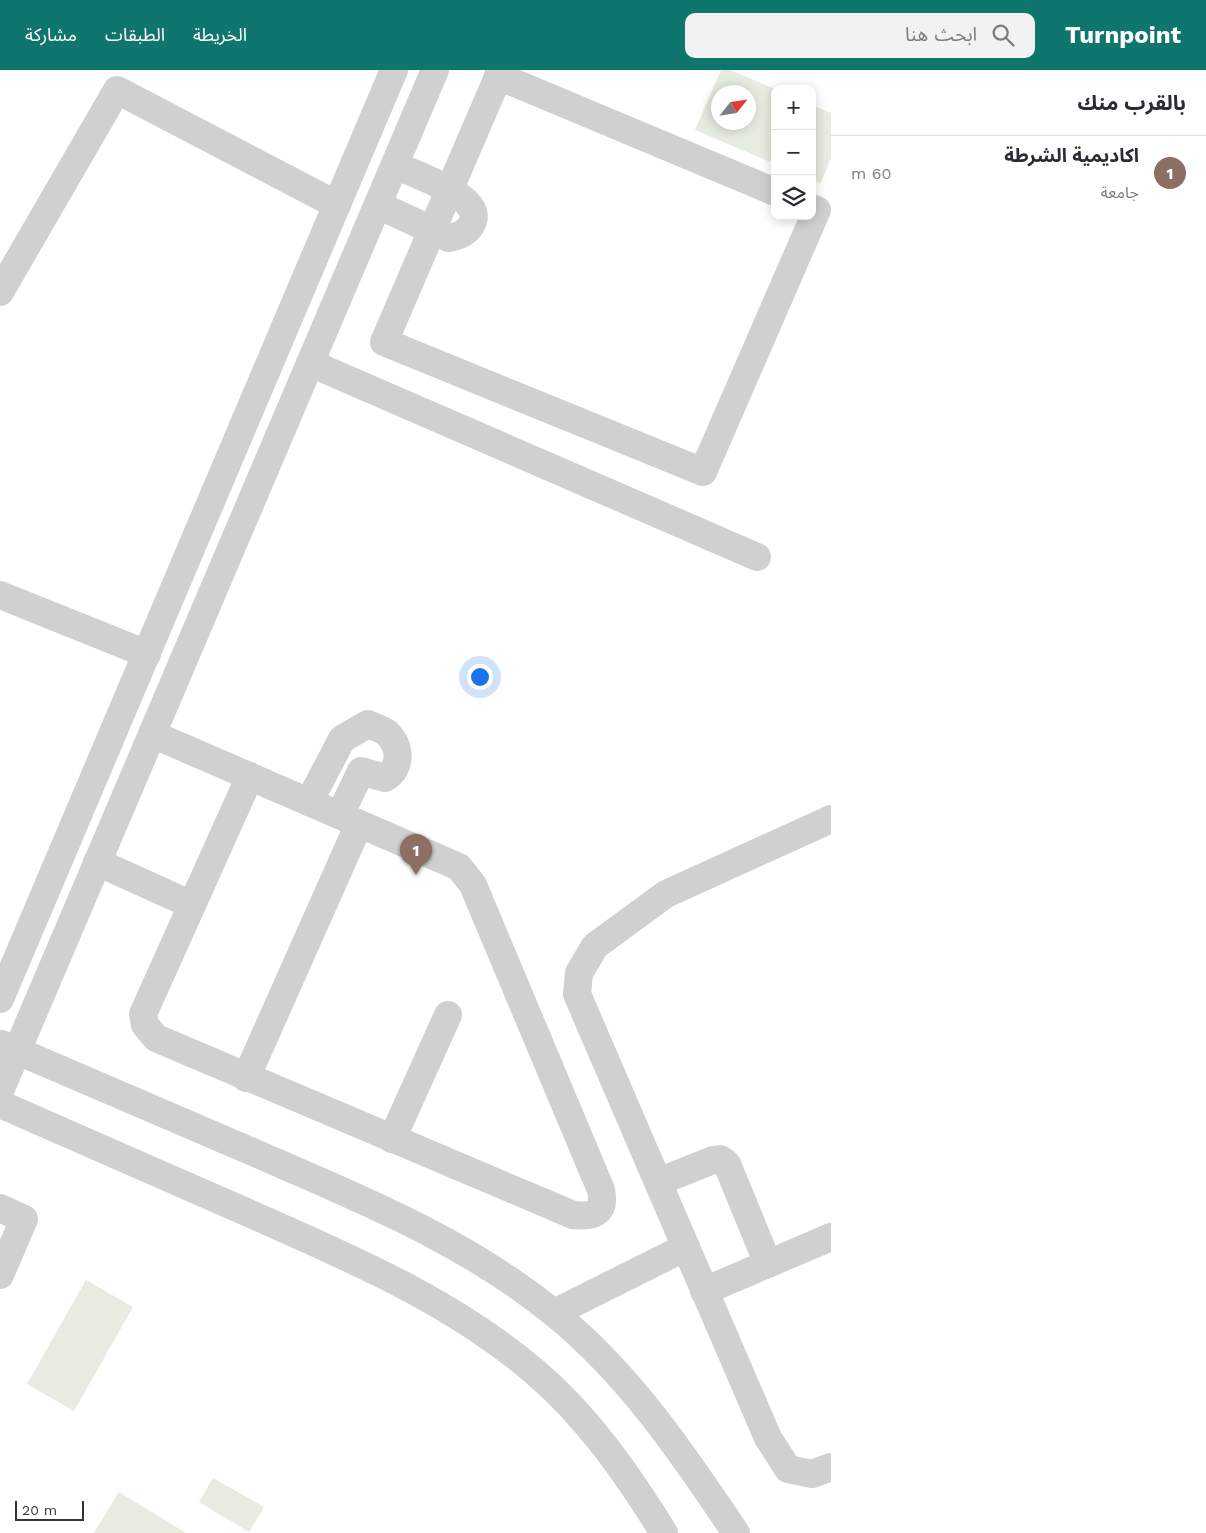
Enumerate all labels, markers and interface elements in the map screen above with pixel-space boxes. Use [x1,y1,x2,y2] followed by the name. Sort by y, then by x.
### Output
[685,13,1035,58] search box
[989,21,1017,49] icon: search
[1065,21,1181,49] text: Turnpoint
[905,23,977,46] text: ابحث هنا
[25,24,77,45] text: مشاركة
[105,24,165,45] text: الطبقات
[193,24,247,45] text: الخريطة
[711,85,756,130] north arrow
[771,85,816,220] map controls
[771,85,816,130] button: +
[1078,90,1186,115] text: بالقرب منك
[771,130,816,175] button: −
[1004,144,1139,167] text: اكاديمية الشرطة
[851,164,891,183] text: 60 m
[1167,164,1173,183] text: 1
[771,175,816,220] button: layers
[1100,183,1139,202] text: جامعة
[467,664,493,690] your location
[400,834,432,875] pin: 1
[15,1498,84,1521] scale bar
[22,1502,57,1518] text: 20 m

